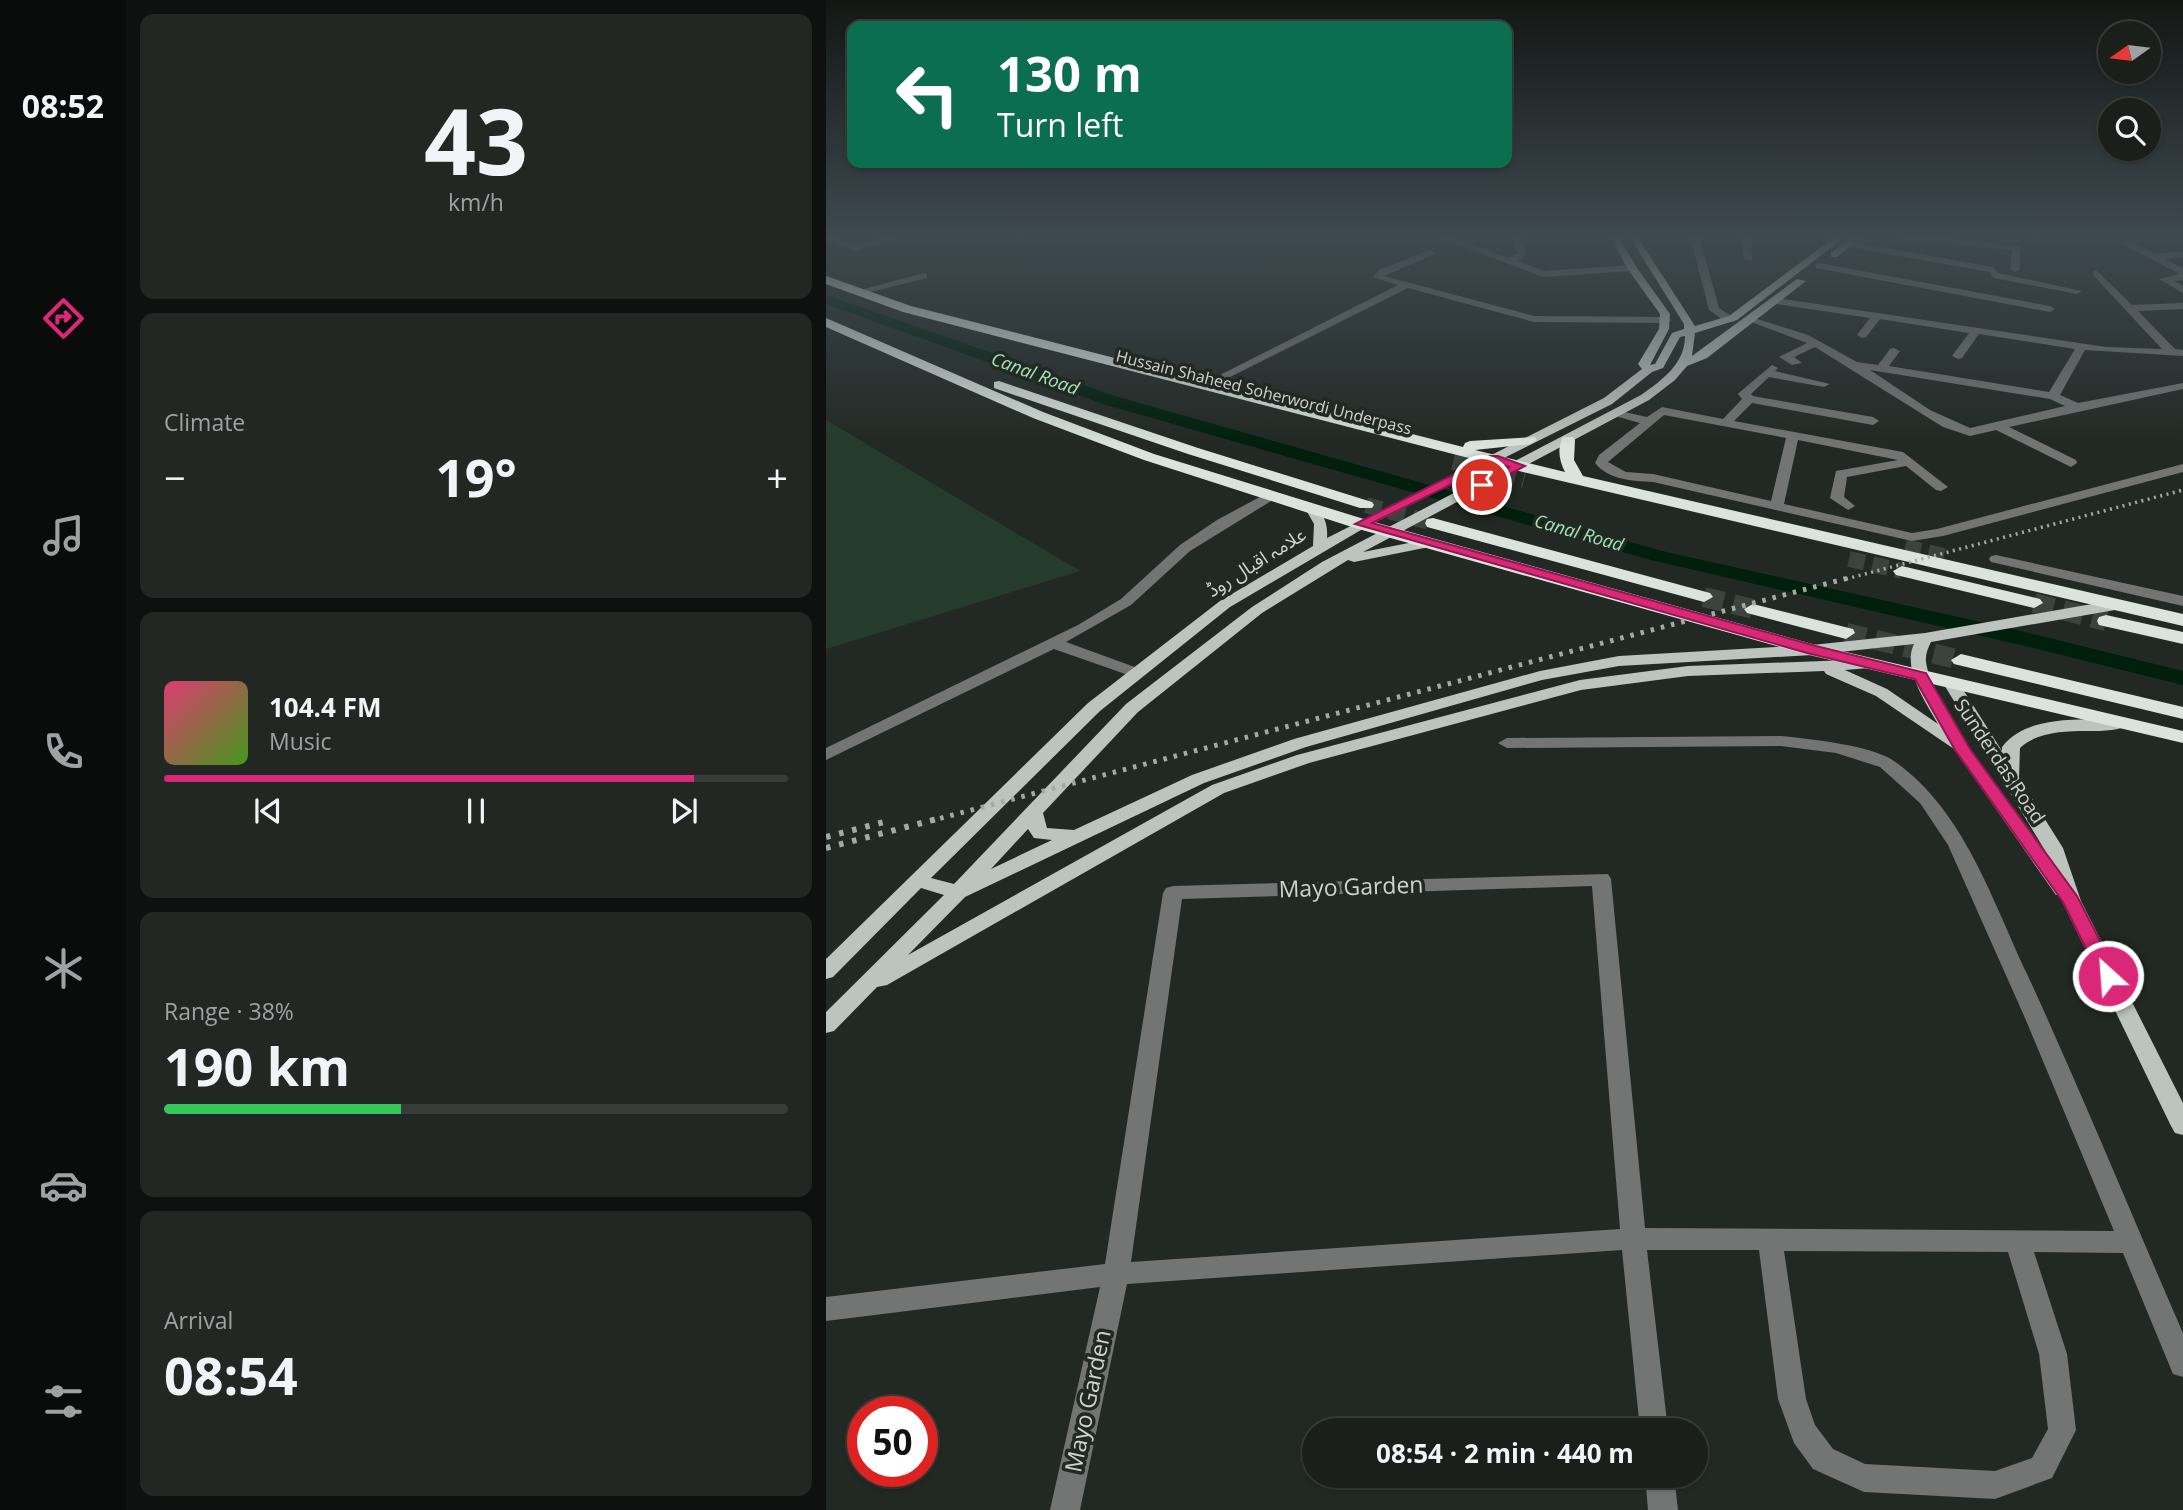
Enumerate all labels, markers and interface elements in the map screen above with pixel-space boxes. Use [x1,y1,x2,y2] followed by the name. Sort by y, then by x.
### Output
[2098,21,2161,84] north arrow
[2098,21,2161,161] map controls
[997,40,1142,106] text: 130 m
[882,49,973,140] icon: left
[424,78,528,202] text: 43
[22,84,104,127] text: 08:52
[2098,98,2161,161] button: search
[997,103,1123,146] text: Turn left
[448,186,504,218] text: km/h
[39,294,88,343] icon: directions
[1114,345,1414,439] street label: Hussain Shaheed Soherwordi Underpass
[988,346,1083,400] water label: Canal Road
[164,406,245,438] text: Climate
[435,441,517,512] text: 19°
[164,451,186,503] text: −
[766,451,788,503] text: +
[1452,455,1512,515] pin
[1463,466,1501,504] icon: arrive
[1532,508,1627,556] water label: Canal Road
[39,511,88,560] icon: music
[1201,521,1311,603] street label: علامہ اقبال روڈ
[269,689,381,725] text: 104.4 FM
[1949,694,2051,828] street label: Sunderdas Road
[269,725,332,757] text: Music
[39,727,88,776] icon: phone
[249,792,287,830] icon: previous
[457,792,495,830] icon: pause
[665,792,703,830] icon: next
[1278,867,1424,905] street label: Mayo Garden
[2071,939,2145,1013] position arrow
[39,944,88,993] icon: climate
[164,995,294,1027] text: Range · 38%
[164,1030,350,1101] text: 190 km
[39,1161,88,1210] icon: car
[164,1304,233,1336] text: Arrival
[1056,1327,1118,1475] street label: Mayo Garden
[164,1339,298,1410] text: 08:54
[39,1377,88,1426] icon: filters
[847,1396,938,1487] speed limit sign: 50
[1376,1435,1634,1471] text: 08:54 · 2 min · 440 m

